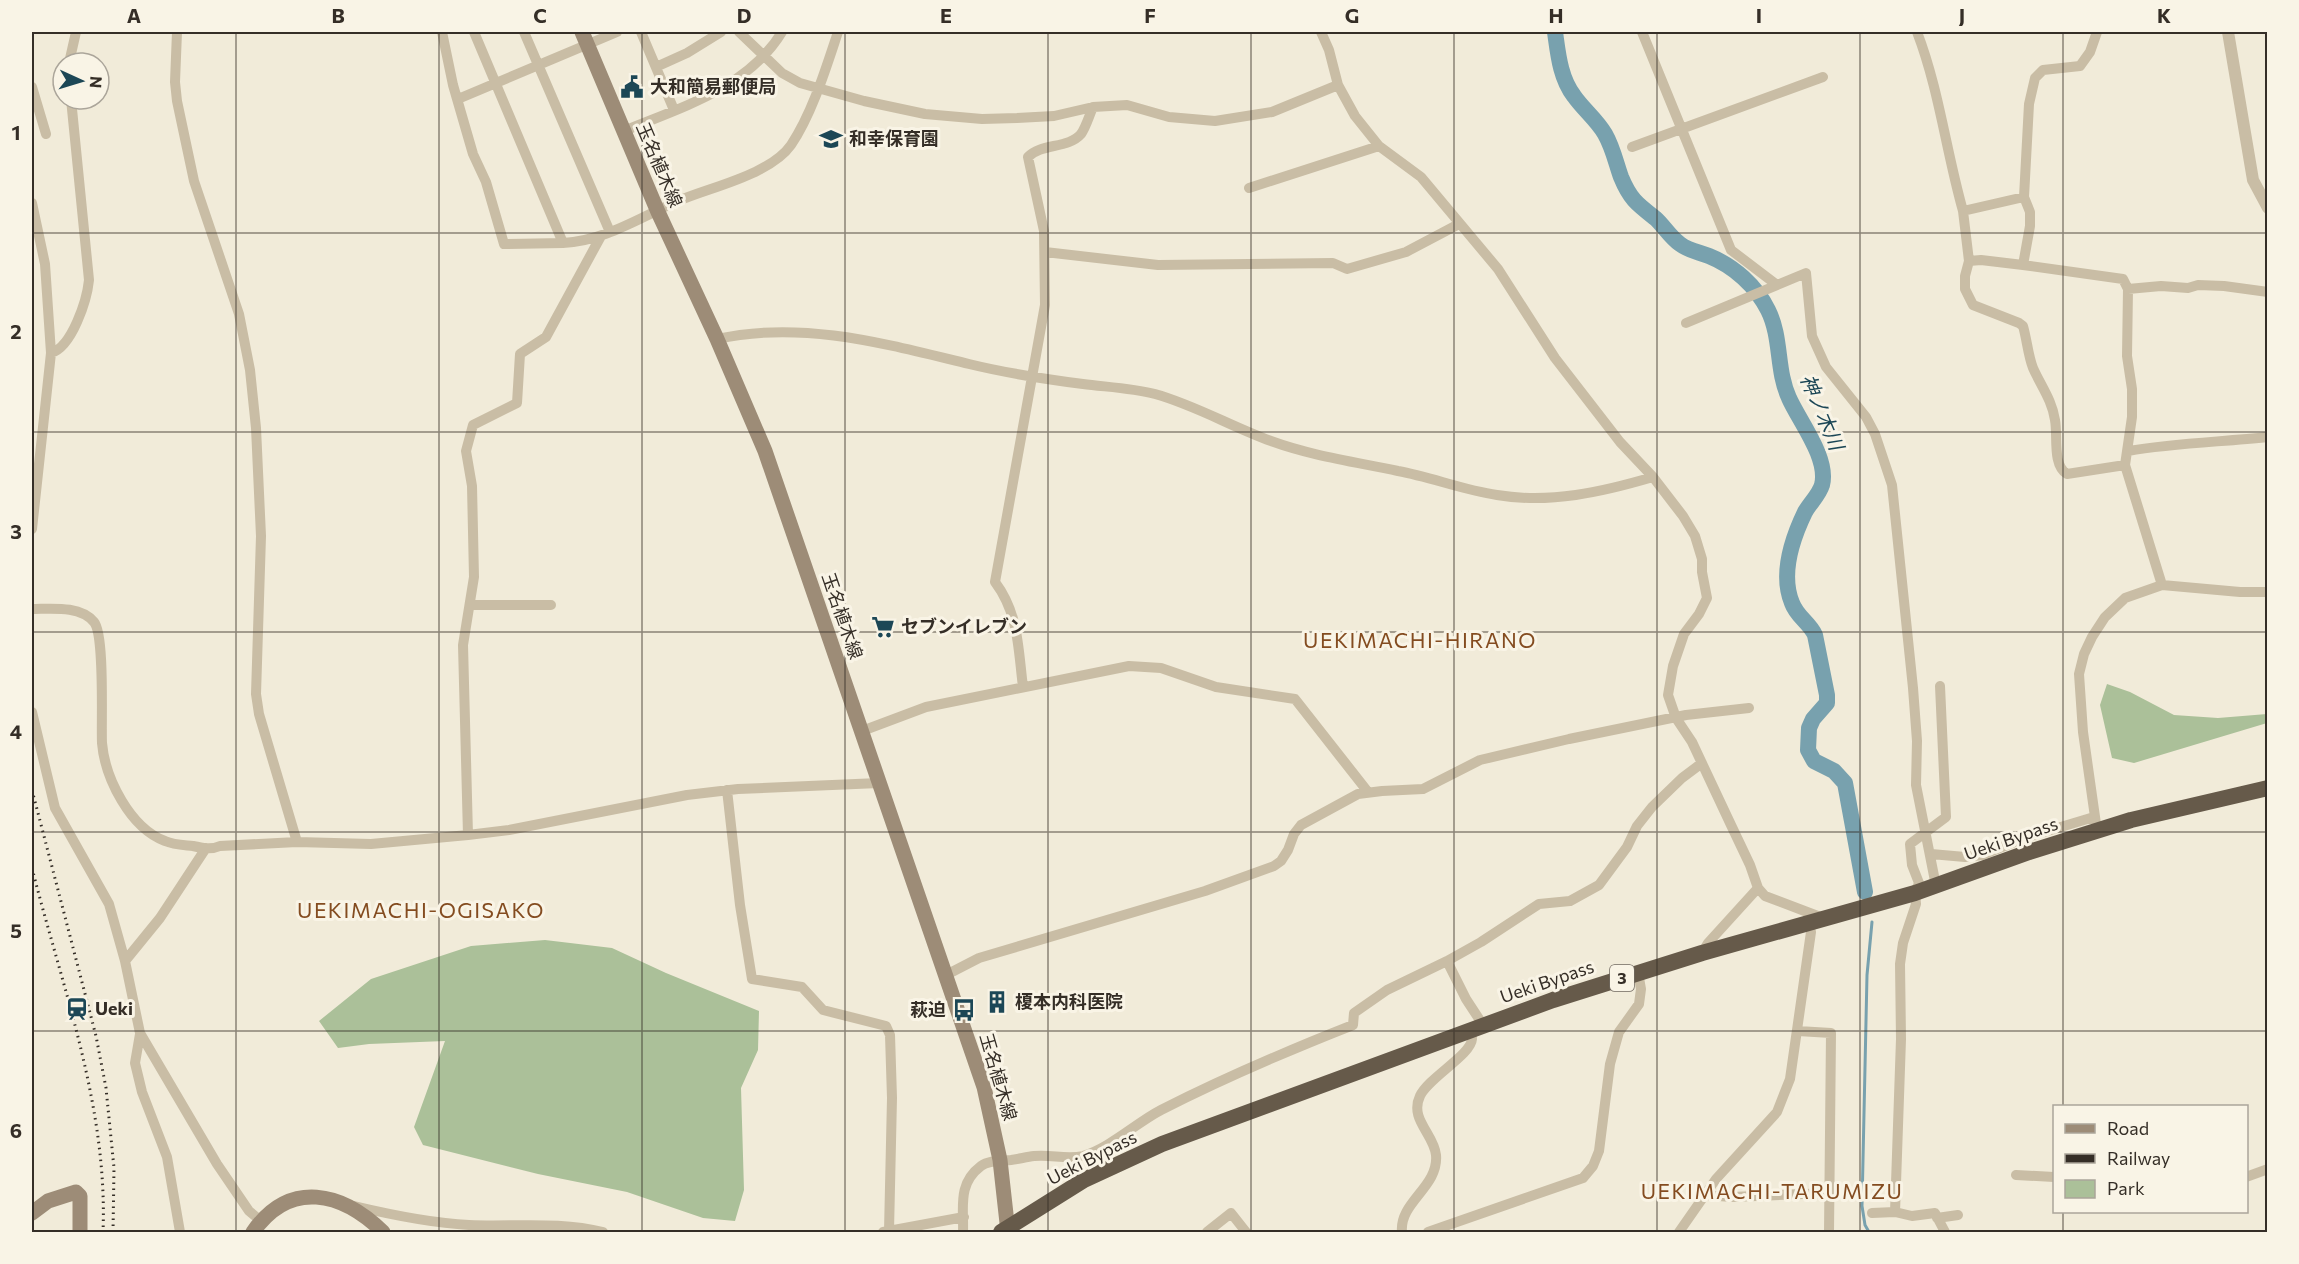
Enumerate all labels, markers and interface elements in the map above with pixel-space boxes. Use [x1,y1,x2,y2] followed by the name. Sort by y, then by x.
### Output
[127,3,141,27] text: A
[331,3,345,27] text: B
[533,3,547,27] text: C
[737,3,751,27] text: D
[940,3,952,27] text: E
[1144,3,1156,27] text: F
[1345,3,1359,27] text: G
[1549,3,1564,27] text: H
[1756,3,1762,27] text: I
[1959,3,1965,27] text: J
[2157,3,2171,27] text: K
[51,51,111,111] north arrow
[619,74,645,100] public building icon: 大和簡易郵便局
[87,75,106,89] text: N
[650,75,776,97] place label: 大和簡易郵便局
[632,119,688,210] street label: 玉名植木線
[11,120,21,144] text: 1
[818,126,844,152] school or university icon: 和幸保育園
[849,127,939,149] place label: 和幸保育園
[10,319,22,343] text: 2
[1796,370,1850,455] water label: 神ノ木川
[10,519,22,543] text: 3
[818,570,868,662] street label: 玉名植木線
[870,614,896,640] supermarket icon: セブンイレブン
[901,615,1027,637] place label: セブンイレブン
[1303,627,1537,652] district label: UEKIMACHI-HIRANO
[10,719,22,743] text: 4
[1961,812,2060,864] street label: Ueki Bypass
[297,897,545,922] district label: UEKIMACHI-OGISAKO
[10,918,22,942] text: 5
[1497,955,1596,1007] street label: Ueki Bypass
[1610,965,1634,991] road number: 3
[984,989,1010,1015] building icon: 榎本内科医院
[1015,990,1123,1012] place label: 榎本内科医院
[64,996,90,1022] station icon: Ueki
[95,997,133,1019] place label: Ueki
[951,997,977,1023] bus stop icon: 萩迫
[910,998,946,1020] place label: 萩迫
[976,1030,1022,1123] street label: 玉名植木線
[2053,1105,2248,1213] legend
[2107,1117,2149,1139] text: Road
[10,1118,22,1142] text: 6
[1043,1125,1140,1189] street label: Ueki Bypass
[2107,1147,2170,1169] text: Railway
[2107,1177,2145,1199] text: Park
[1641,1178,1903,1203] district label: UEKIMACHI-TARUMIZU

